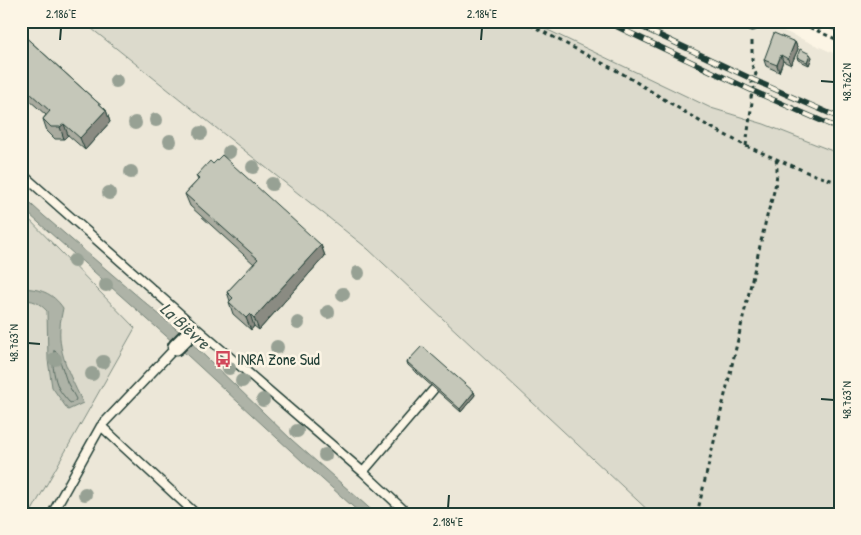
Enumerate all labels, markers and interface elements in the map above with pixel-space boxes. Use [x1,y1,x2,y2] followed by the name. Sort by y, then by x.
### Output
[46,5,77,22] text: 2.186°E
[467,5,498,22] text: 2.184°E
[838,63,855,101] text: 48.762°N
[155,296,216,355] water label: La Bièvre
[5,324,22,362] text: 48.763°N
[237,348,320,370] place label: INRA Zone Sud
[213,349,233,369] bus stop icon: INRA Zone Sud
[838,381,855,419] text: 48.763°N
[433,513,464,530] text: 2.184°E

